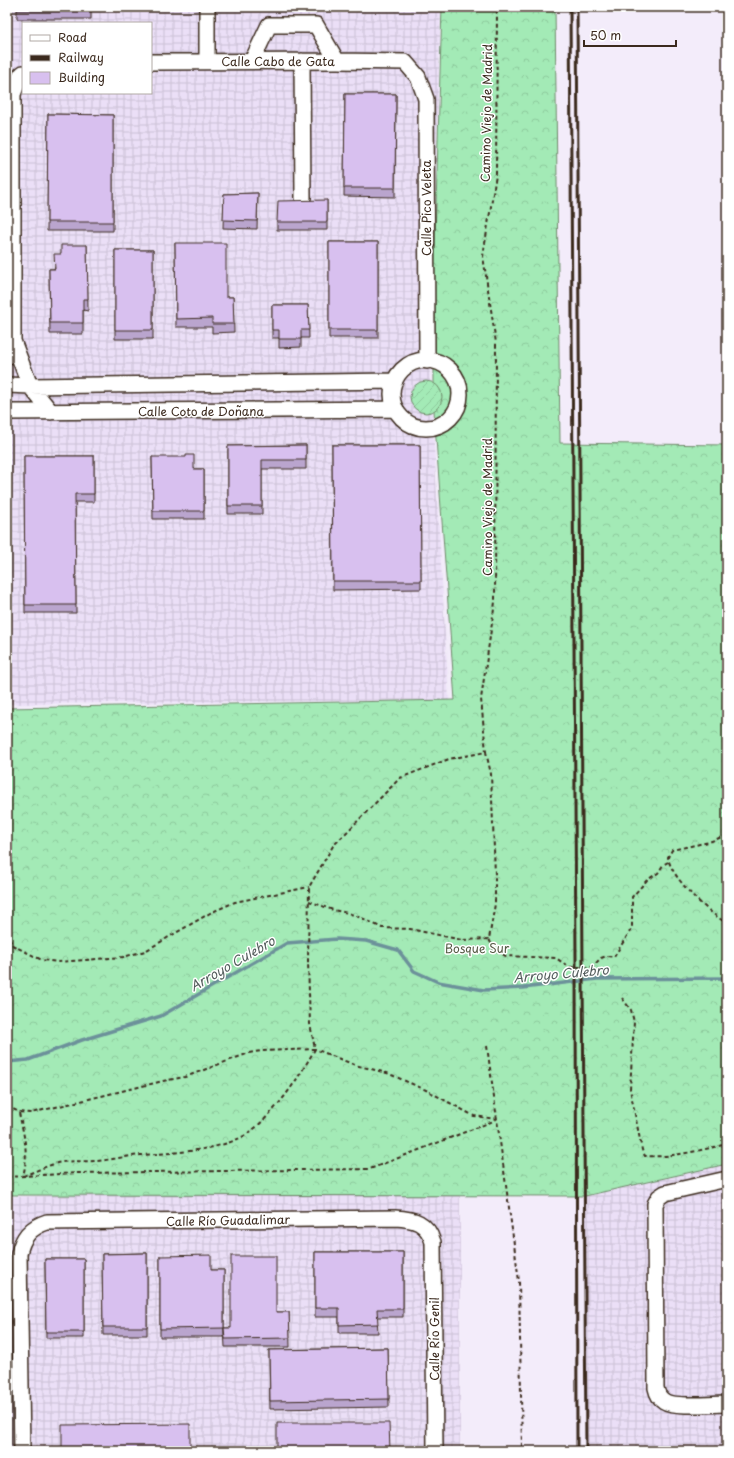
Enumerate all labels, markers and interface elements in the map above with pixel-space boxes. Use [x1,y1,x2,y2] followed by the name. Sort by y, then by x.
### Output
[22,22,152,94] legend
[584,22,676,48] scale bar
[590,26,621,44] text: 50 m
[58,28,87,46] text: Road
[476,43,496,182] street label: Camino Viejo de Madrid
[58,48,104,66] text: Railway
[221,52,335,70] street label: Calle Cabo de Gata
[58,68,105,86] text: Building
[417,160,435,256] street label: Calle Pico Veleta
[138,402,264,420] street label: Calle Coto de Doñana
[478,437,496,576] street label: Camino Viejo de Madrid
[186,931,279,995] water label: Arroyo Culebro
[445,939,510,957] park label: Bosque Sur
[513,959,610,987] water label: Arroyo Culebro
[166,1210,291,1230] street label: Calle Río Guadalimar
[425,1297,443,1381] street label: Calle Río Genil

